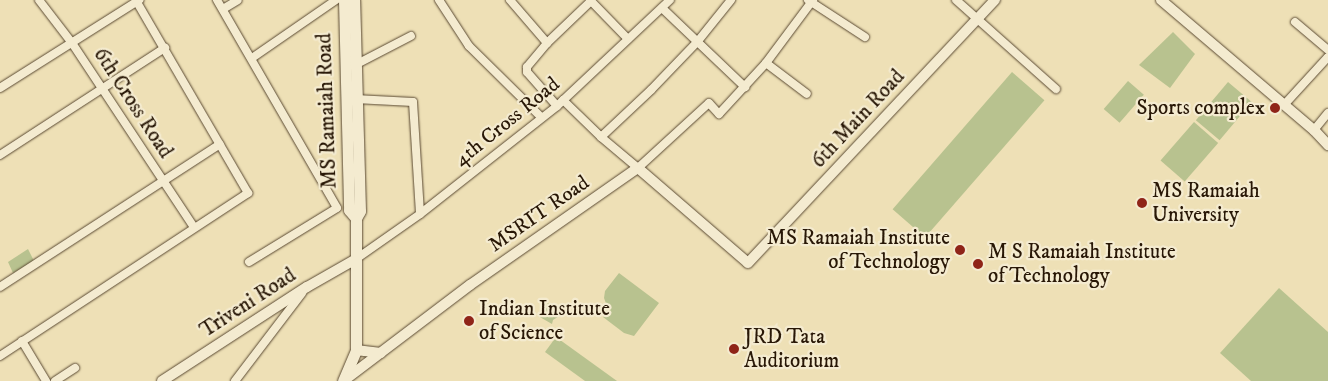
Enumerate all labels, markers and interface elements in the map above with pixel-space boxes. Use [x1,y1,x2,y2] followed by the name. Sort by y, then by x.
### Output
[312,33,342,189] street label: MS Ramaiah Road
[88,43,178,163] street label: 6th Cross Road
[806,64,910,174] street label: 6th Main Road
[449,72,565,172] street label: 4th Cross Road
[1137,95,1265,121] place label: Sports complex
[1269,102,1281,114] marker: Sports complex
[484,170,594,258] street label: MSRIT Road
[1152,178,1260,228] place label: MS Ramaiah University
[1136,197,1148,209] marker: MS Ramaiah University
[767,225,950,275] place label: MS Ramaiah Institute of Technology
[988,239,1176,289] place label: M S Ramaiah Institute of Technology
[954,244,966,256] marker: MS Ramaiah Institute of Technology
[972,258,984,270] marker: M S Ramaiah Institute of Technology
[195,263,301,343] street label: Triveni Road
[479,296,610,346] place label: Indian Institute of Science
[463,315,475,327] marker: Indian Institute of Science
[744,324,839,374] place label: JRD Tata Auditorium
[728,343,740,355] marker: JRD Tata Auditorium

